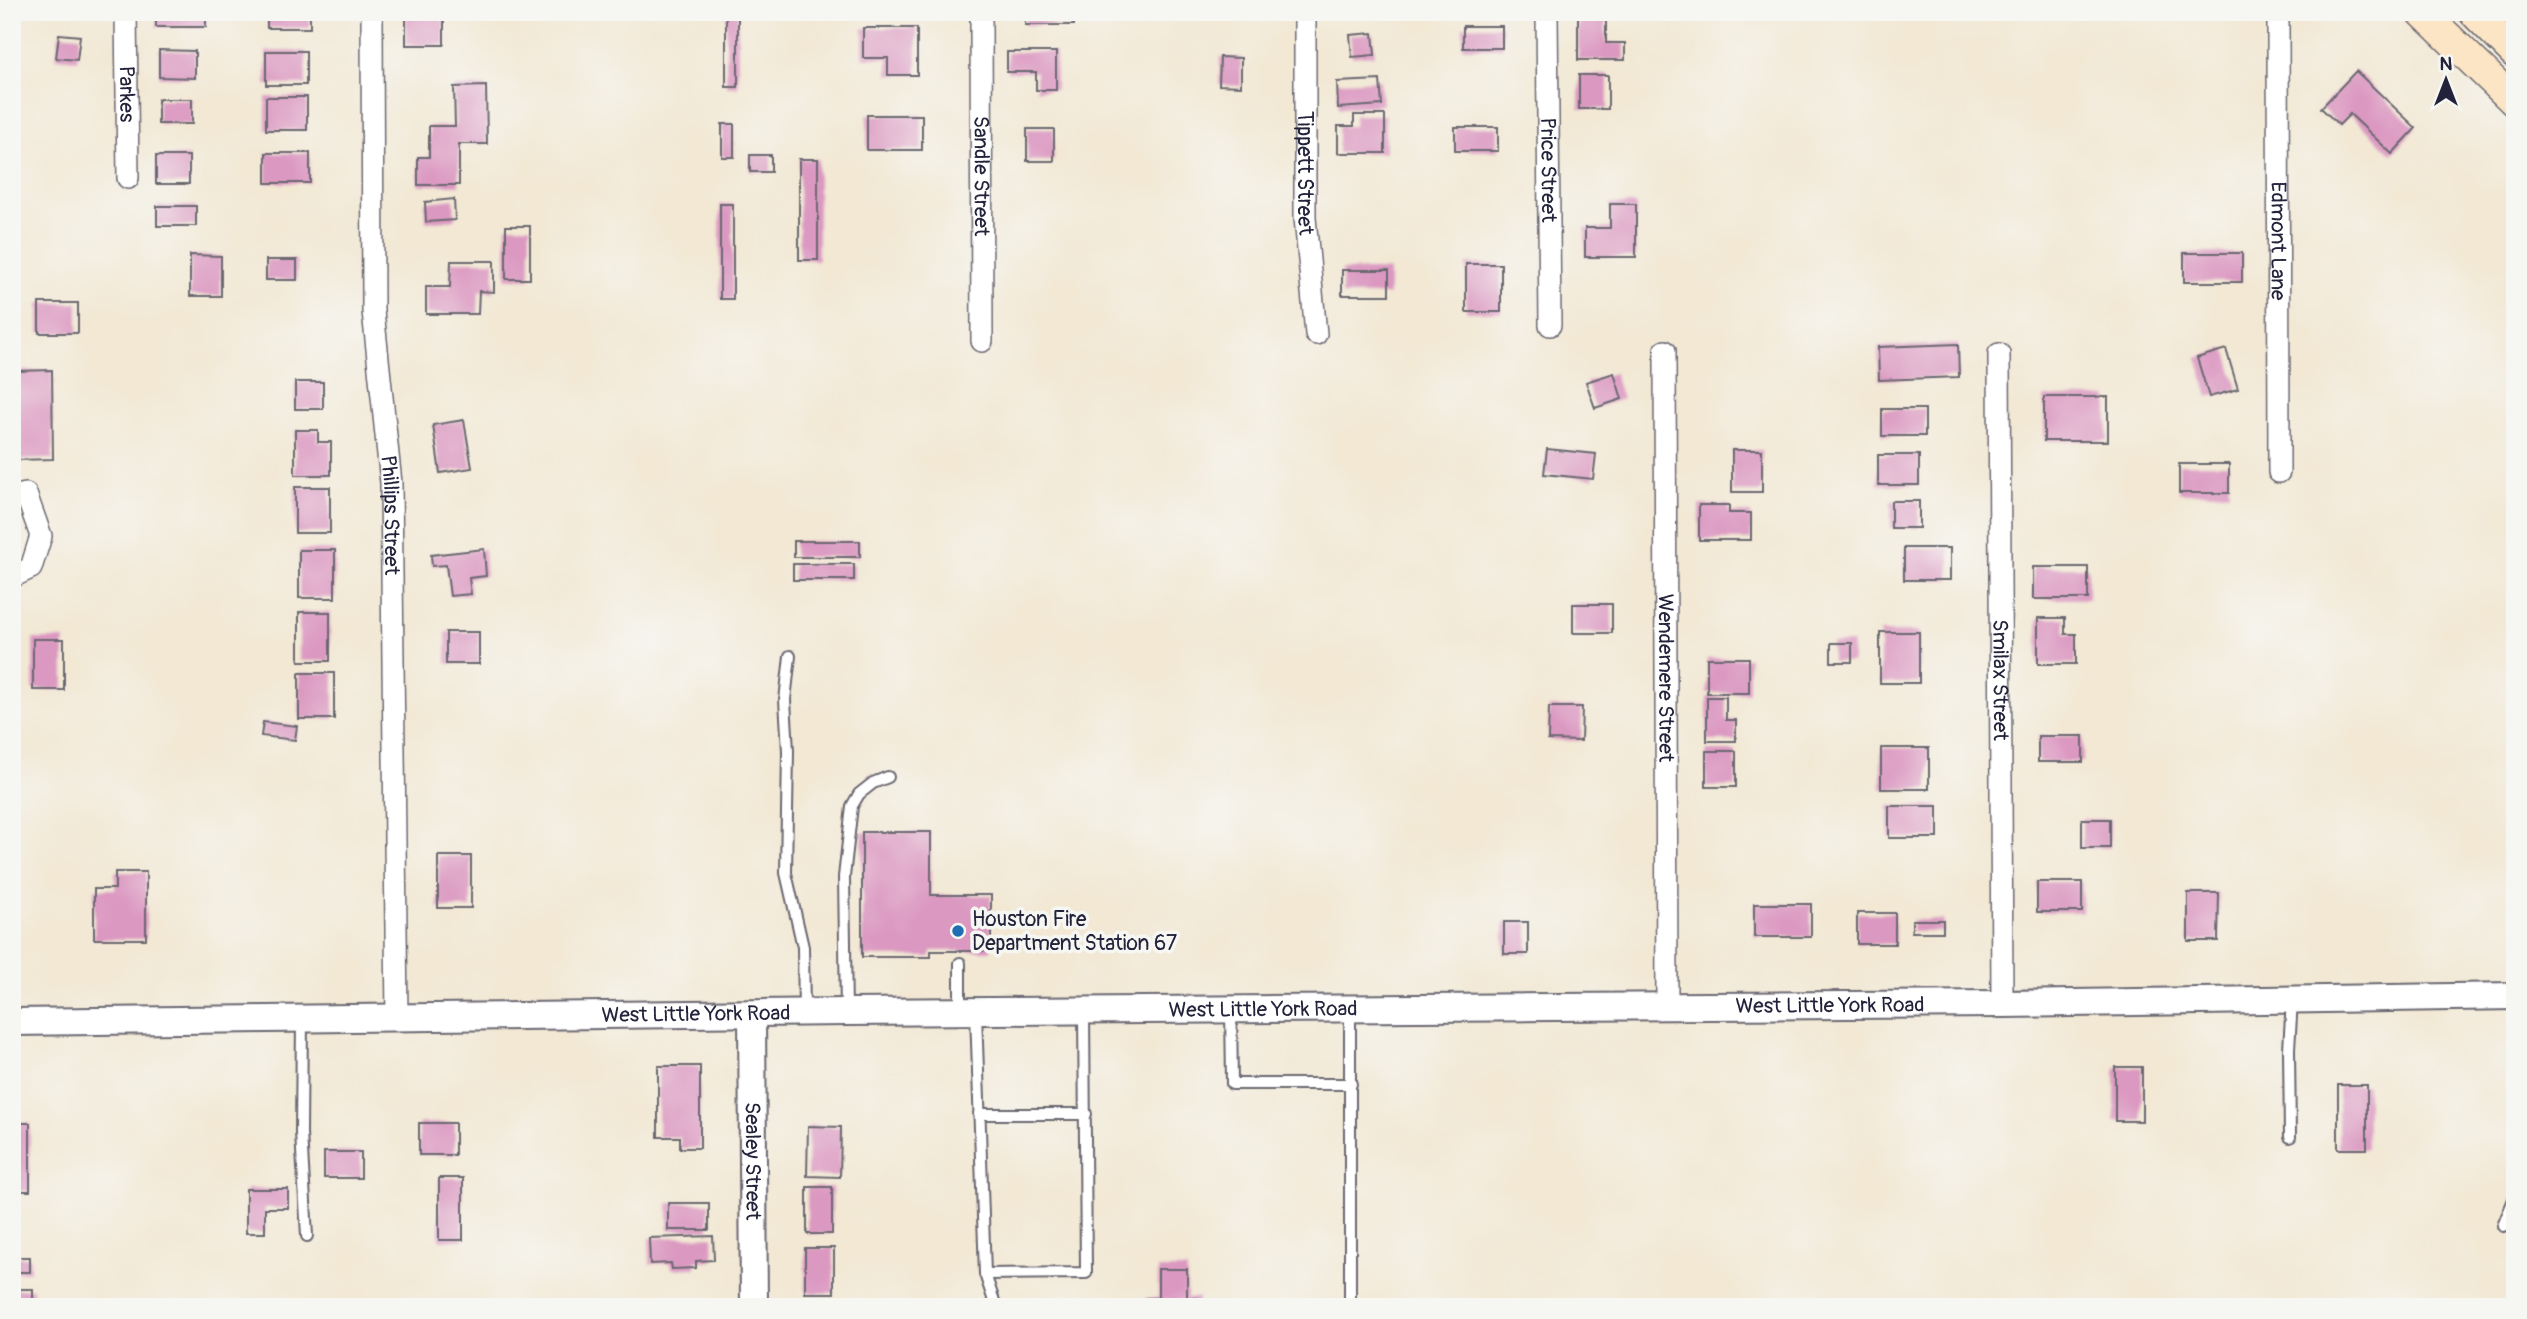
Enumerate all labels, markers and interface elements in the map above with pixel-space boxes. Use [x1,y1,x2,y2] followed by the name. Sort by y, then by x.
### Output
[2412,46,2482,116] north arrow
[2440,52,2453,76] text: N
[113,66,140,123] street label: Parkes
[1291,111,1320,237] street label: Tippett Street
[967,116,995,237] street label: Sandle Street
[1534,117,1562,223] street label: Price Street
[2264,182,2292,301] street label: Edmont Lane
[374,454,405,576] street label: Phillips Street
[1652,594,1679,763] street label: Wendemere Street
[1986,619,2014,741] street label: Smilax Street
[972,906,1177,957] place label: Houston Fire Department Station 67
[950,923,966,939] marker: Houston Fire Department Station 67
[1735,992,1925,1020] street label: West Little York Road
[1168,995,1358,1024] street label: West Little York Road
[601,1000,791,1029] street label: West Little York Road
[739,1102,766,1221] street label: Sealey Street

